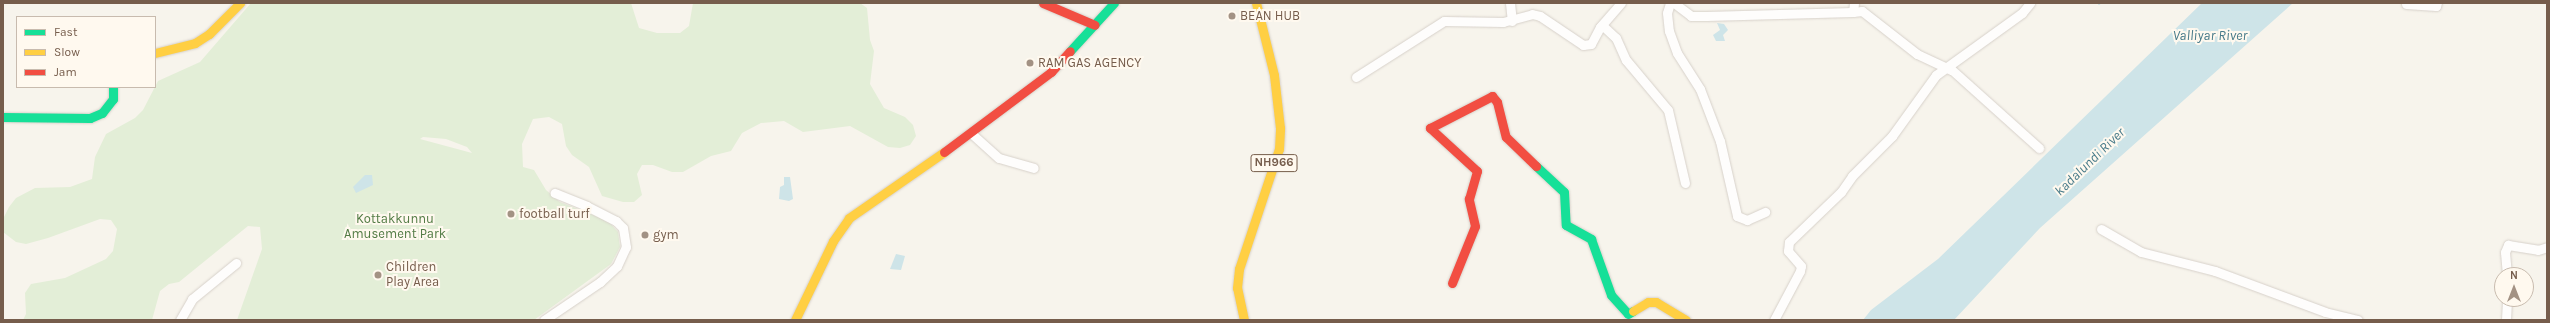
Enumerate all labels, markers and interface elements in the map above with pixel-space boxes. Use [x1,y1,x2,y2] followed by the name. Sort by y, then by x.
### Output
[1240,8,1300,24] place label: BEAN HUB
[1227,11,1237,21] marker: BEAN HUB
[16,16,156,88] legend
[54,25,77,39] text: Fast
[2173,28,2247,44] water label: Valliyar River
[54,45,80,59] text: Slow
[1038,55,1141,71] place label: RAM GAS AGENCY
[1025,58,1035,68] marker: RAM GAS AGENCY
[54,65,77,79] text: Jam
[2051,124,2129,200] water label: kadalundi River
[1250,153,1298,173] road number: NH966
[519,206,590,222] place label: football turf
[506,209,516,219] marker: football turf
[344,212,446,243] park label: Kottakkunnu Amusement Park
[653,227,679,243] place label: gym
[640,230,650,240] marker: gym
[386,260,439,291] place label: Children Play Area
[2494,267,2534,307] north arrow
[2510,269,2518,282] text: N
[373,270,383,280] marker: Children Play Area

